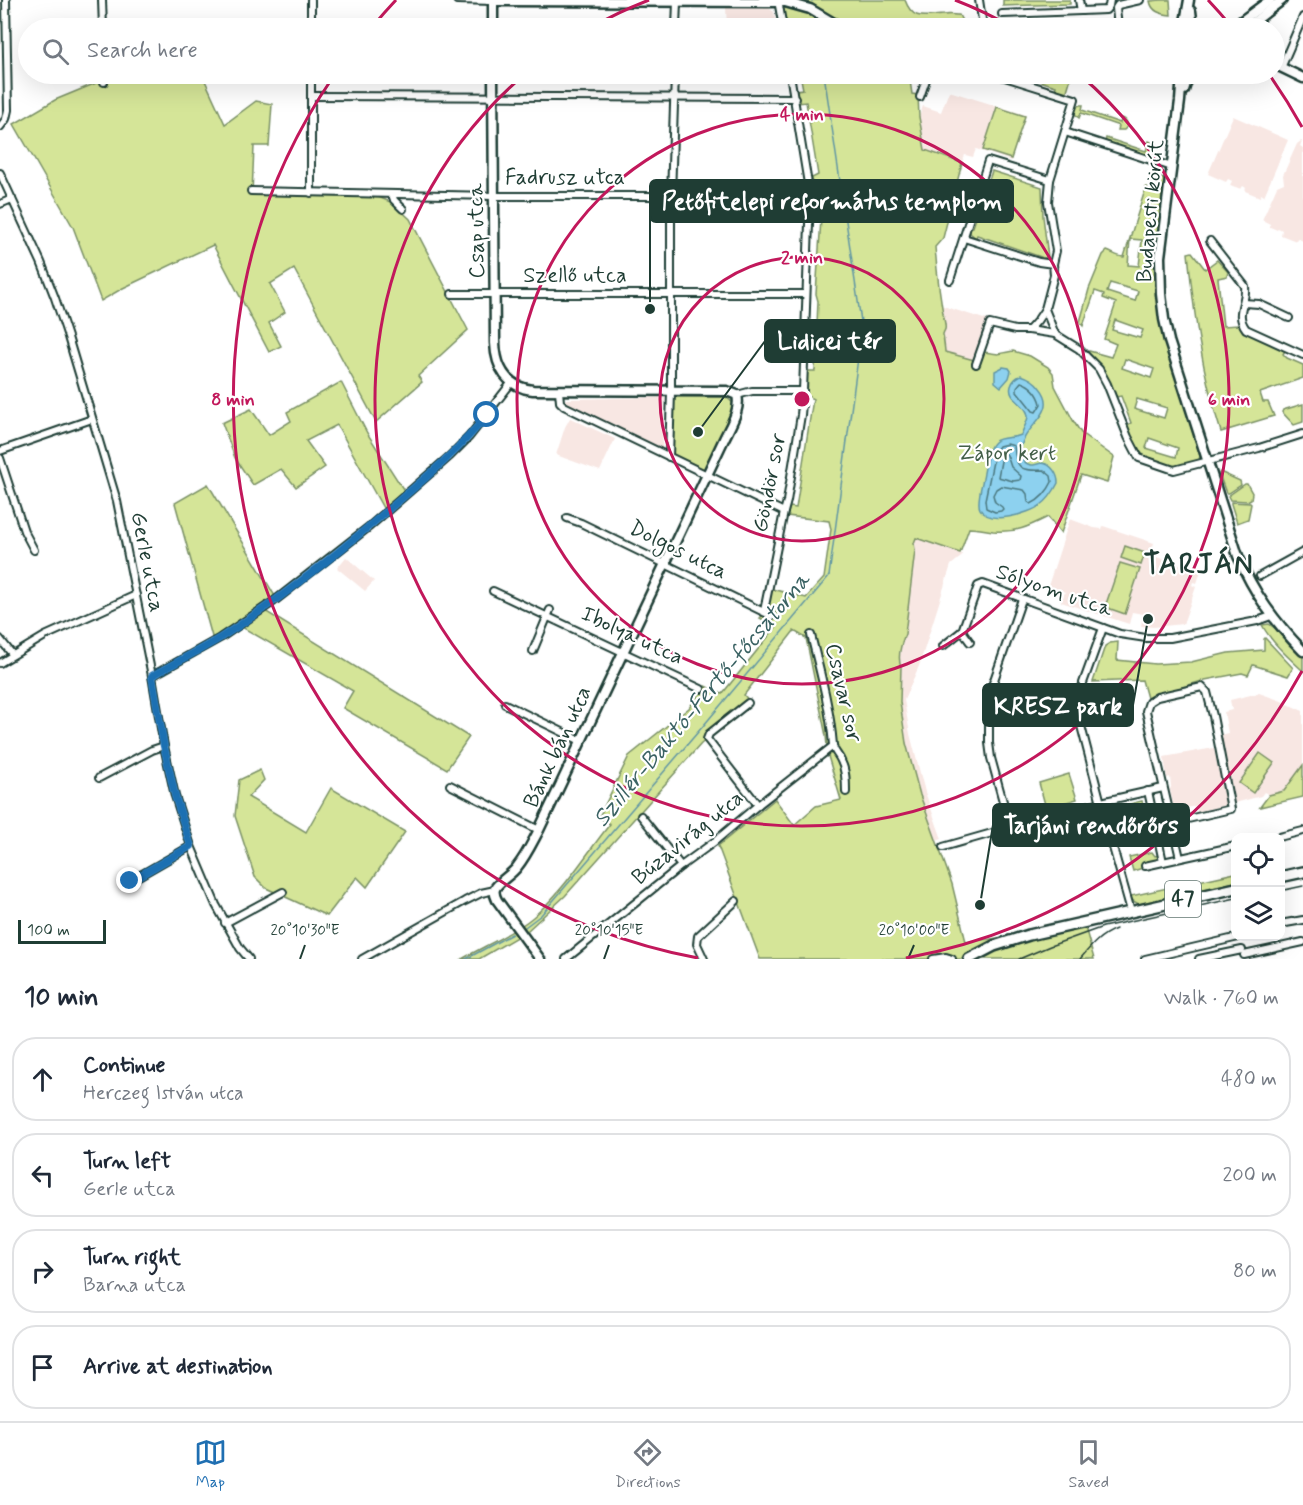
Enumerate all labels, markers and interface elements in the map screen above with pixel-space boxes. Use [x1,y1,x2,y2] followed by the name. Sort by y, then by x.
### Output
[18,18,1285,84] search box
[39,35,72,68] icon: search
[87,37,198,65] text: Search here
[780,103,824,127] text: 4 min
[1131,138,1171,284] street label: Budapesti körút
[505,164,625,192] street label: Fadrusz utca
[650,180,1013,222] callout: Petőfitelepi református templom
[462,182,492,279] street label: Csap utca
[662,187,1002,220] text: Petőfitelepi református templom
[781,246,823,270] text: 2 min
[523,262,627,290] street label: Szellő utca
[765,320,895,362] callout: Lidicei tér
[777,327,883,358] text: Lidicei tér
[211,388,255,412] text: 8 min
[1208,388,1250,412] text: 6 min
[792,389,812,409] centre of rings
[473,401,499,427] route start
[747,430,793,535] street label: Göndör sor
[958,440,1056,468] park label: Zápor kert
[124,509,170,615] street label: Gerle utca
[623,514,732,589] street label: Dolgos utca
[1144,545,1254,584] district label: TARJÁN
[992,558,1117,624] street label: Sólyom utca
[586,565,819,834] water label: Szillér-Baktó-Fertő-főcsatorna
[576,600,688,672] street label: Ibolya utca
[818,641,868,746] street label: Csavar sor
[518,682,598,812] street label: Bánk bán utca
[983,684,1133,726] callout: KRESZ park
[994,692,1122,723] text: KRESZ park
[626,784,750,892] street label: Búzavirág utca
[993,804,1189,846] callout: Tarjáni rendőrőrs
[1003,811,1179,843] text: Tarjáni rendőrőrs
[1231,833,1285,941] map controls
[1231,833,1285,887] button: locate
[116,867,142,893] route end
[1165,881,1201,917] road number: 47
[1231,887,1285,941] button: layers
[18,917,106,944] scale bar
[27,920,70,941] text: 100 m
[270,921,340,941] text: 20°10'30"E
[575,921,643,941] text: 20°10'15"E
[879,921,950,941] text: 20°10'00"E
[24,981,99,1015] text: 10 min
[1164,985,1279,1012] text: Walk · 760 m
[83,1052,165,1080] text: Continue
[26,1063,59,1096] icon: ahead
[1221,1066,1277,1093] text: 480 m
[83,1080,244,1107] text: Herczeg István utca
[83,1148,171,1176] text: Turn left
[26,1159,59,1192] icon: left
[1222,1162,1277,1189] text: 200 m
[83,1176,176,1203] text: Gerle utca
[83,1244,181,1272] text: Turn right
[26,1255,59,1288] icon: right
[1233,1258,1277,1285] text: 80 m
[83,1272,186,1299] text: Barna utca
[26,1351,59,1384] icon: arrive
[83,1353,273,1381] text: Arrive at destination
[194,1436,227,1493] tab: Map
[615,1436,681,1493] tab: Directions
[1069,1436,1109,1493] tab: Saved

